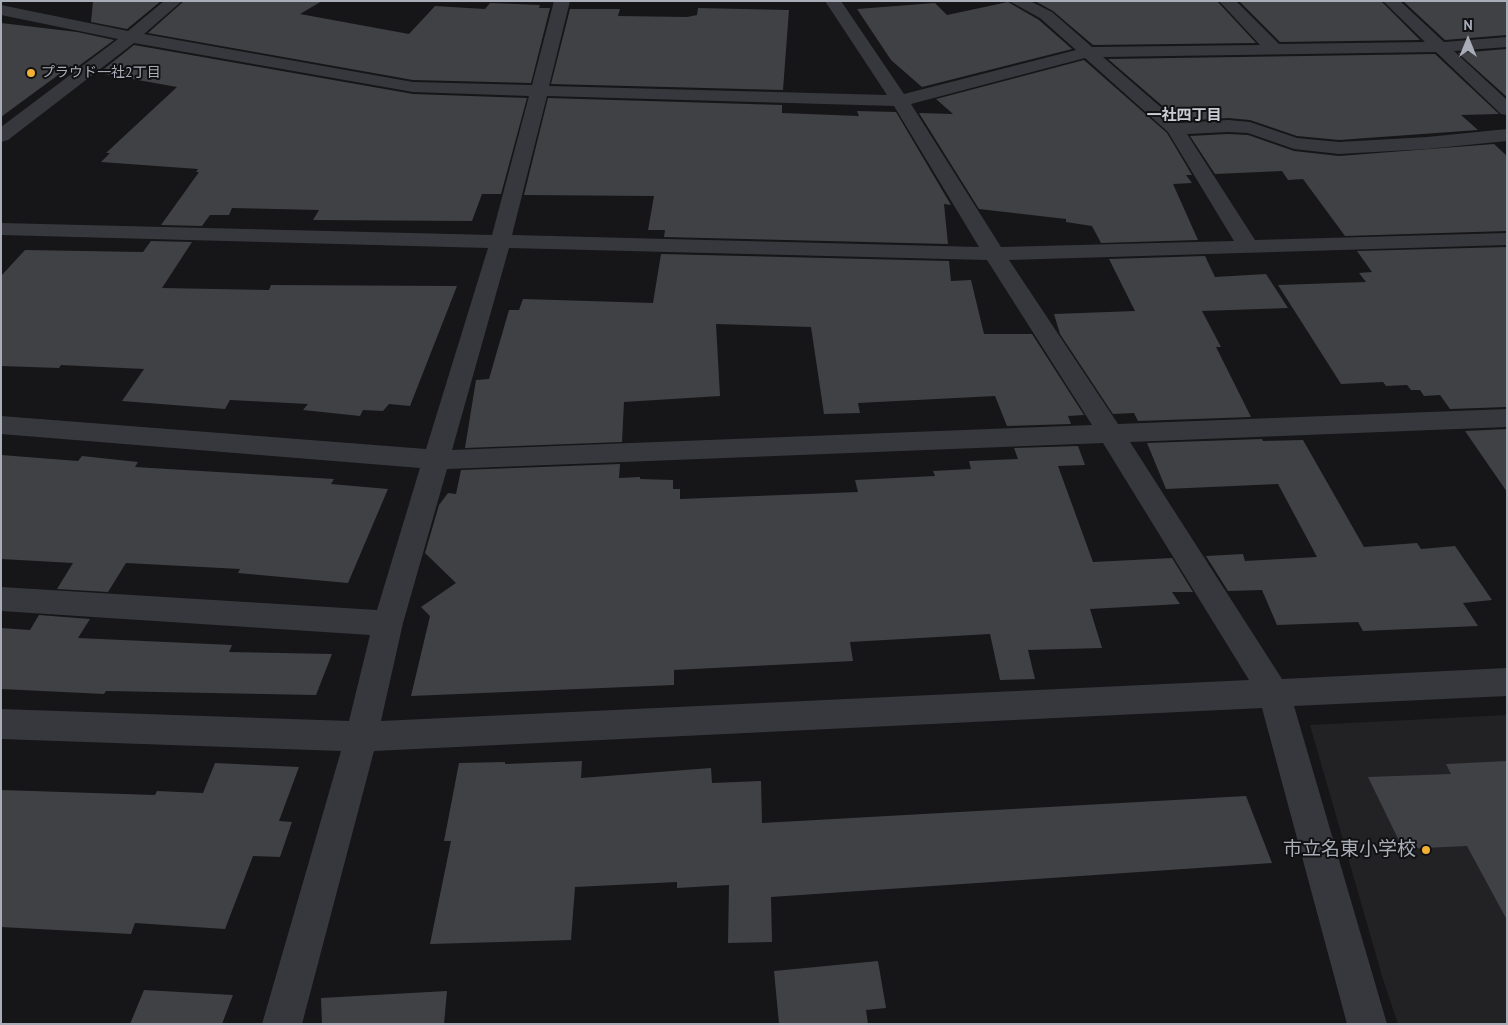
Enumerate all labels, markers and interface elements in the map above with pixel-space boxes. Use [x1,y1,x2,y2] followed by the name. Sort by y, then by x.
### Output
[1443,15,1493,65] north arrow
[1463,16,1473,34] text: N
[41,65,161,81] place label: プラウド一社2丁目
[25,67,37,79] marker: プラウド一社2丁目
[1147,107,1221,125] district label: 一社四丁目
[1283,839,1416,861] place label: 市立名東小学校
[1420,844,1432,856] marker: 市立名東小学校

